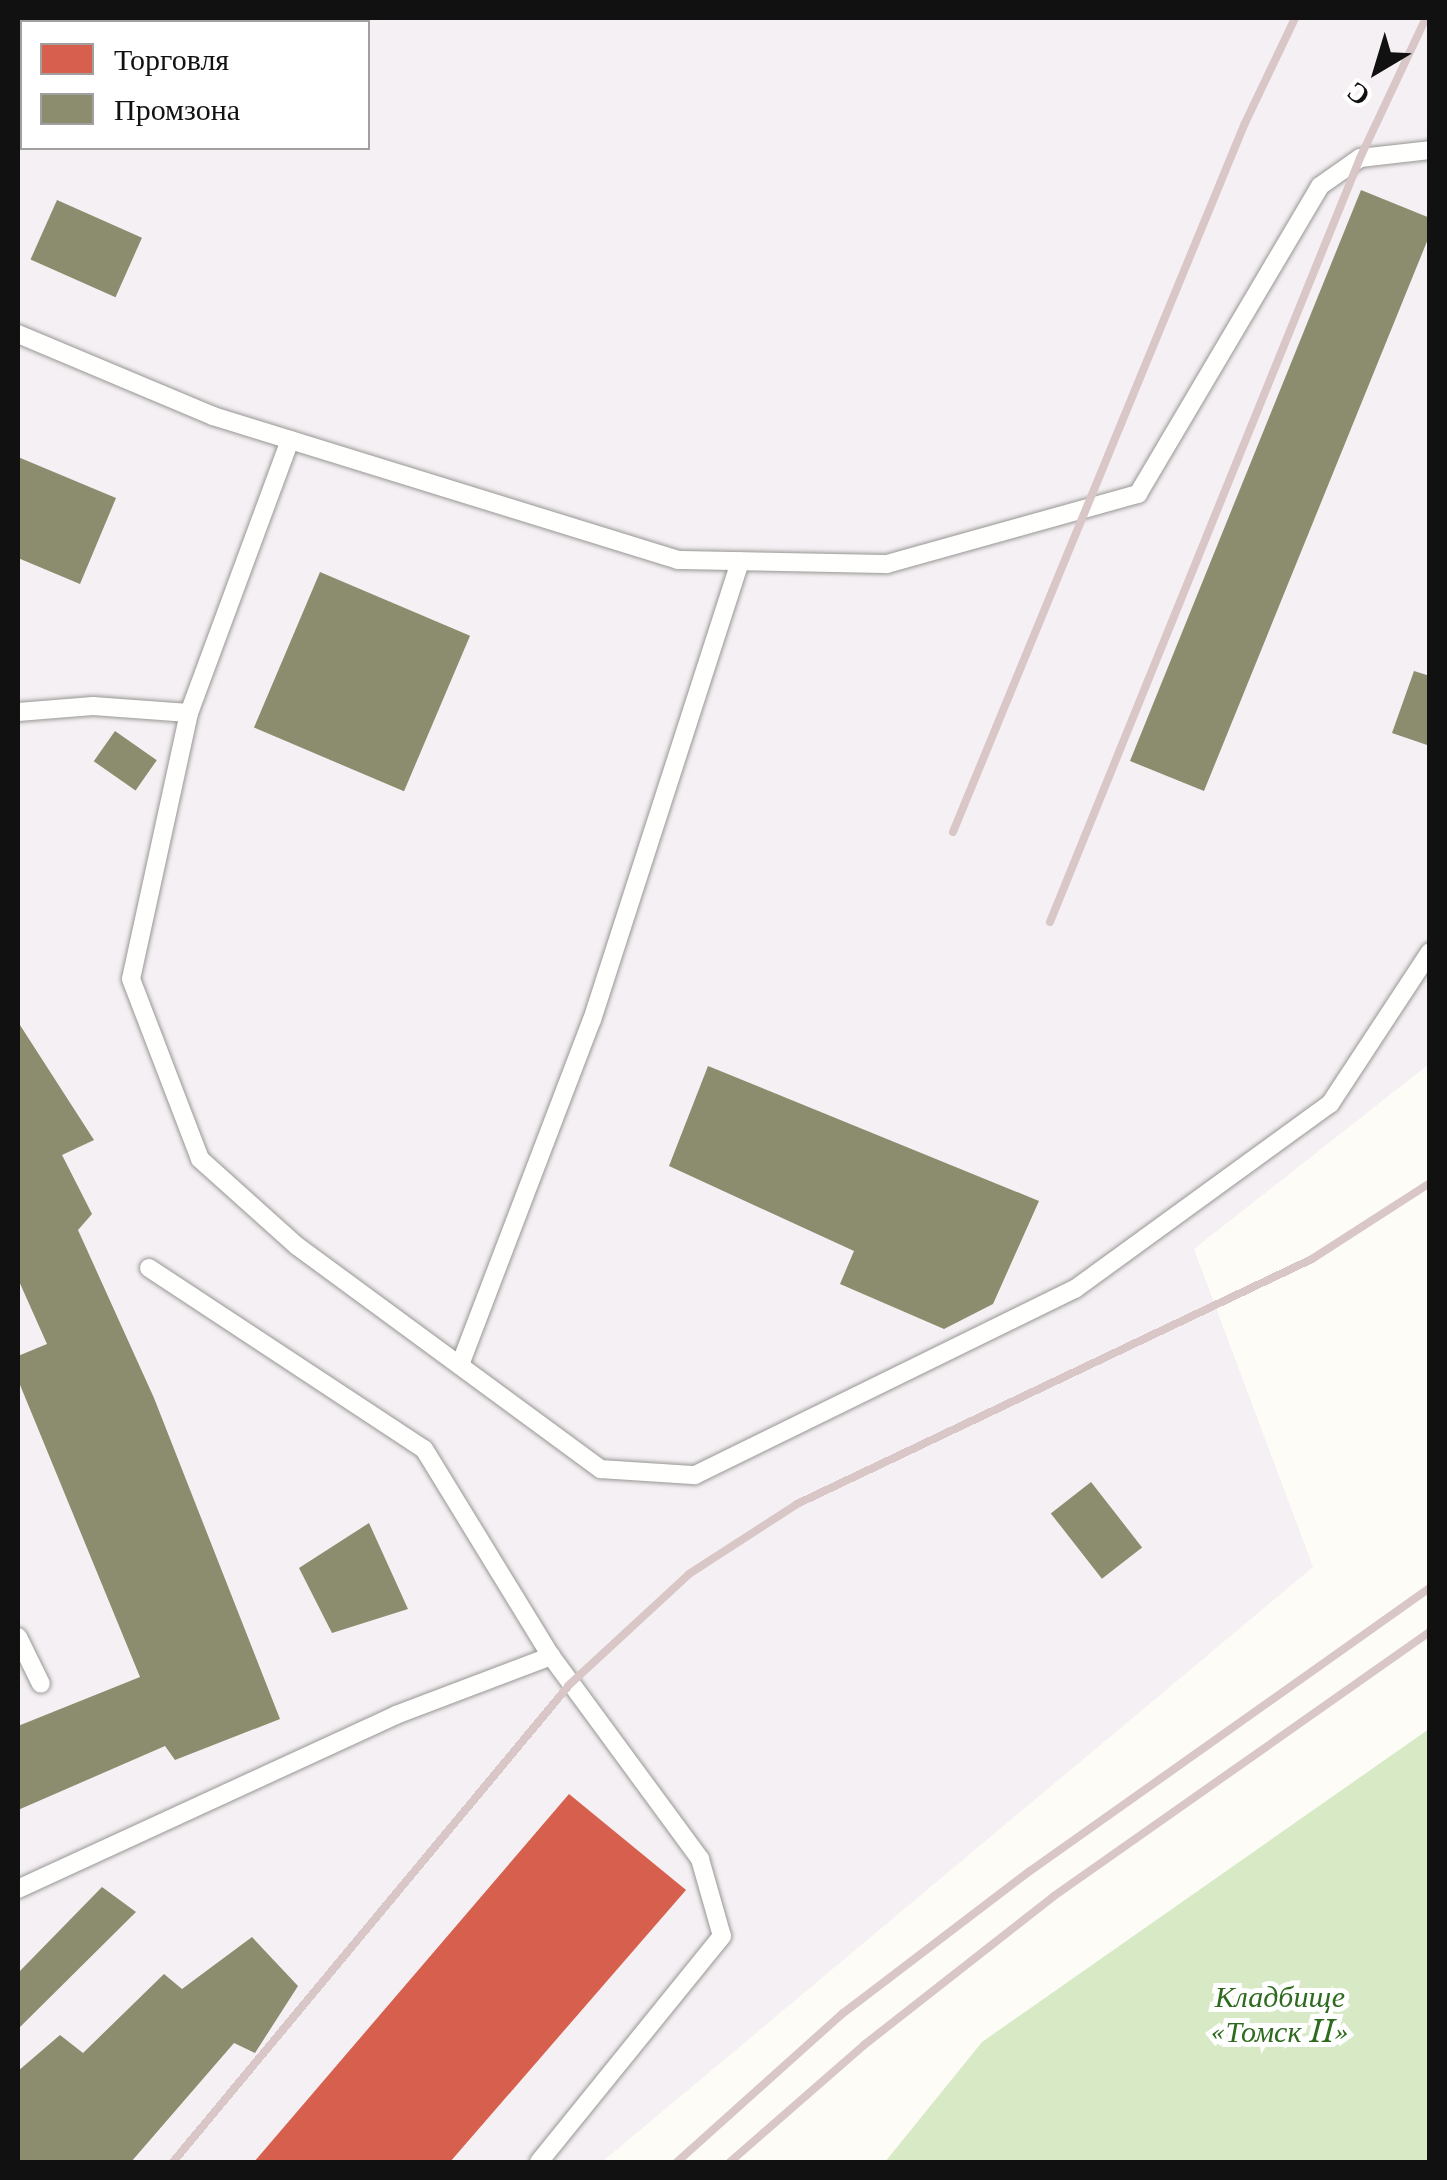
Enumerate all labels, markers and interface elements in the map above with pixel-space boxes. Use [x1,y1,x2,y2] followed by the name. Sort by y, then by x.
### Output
[20,20,370,150] legend
[1327,20,1427,120] north arrow
[114,41,229,78] text: Торговля
[1339,74,1377,114] text: С
[114,91,240,128] text: Промзона
[1211,1979,1349,2050] park label: Кладбище «Томск II»

